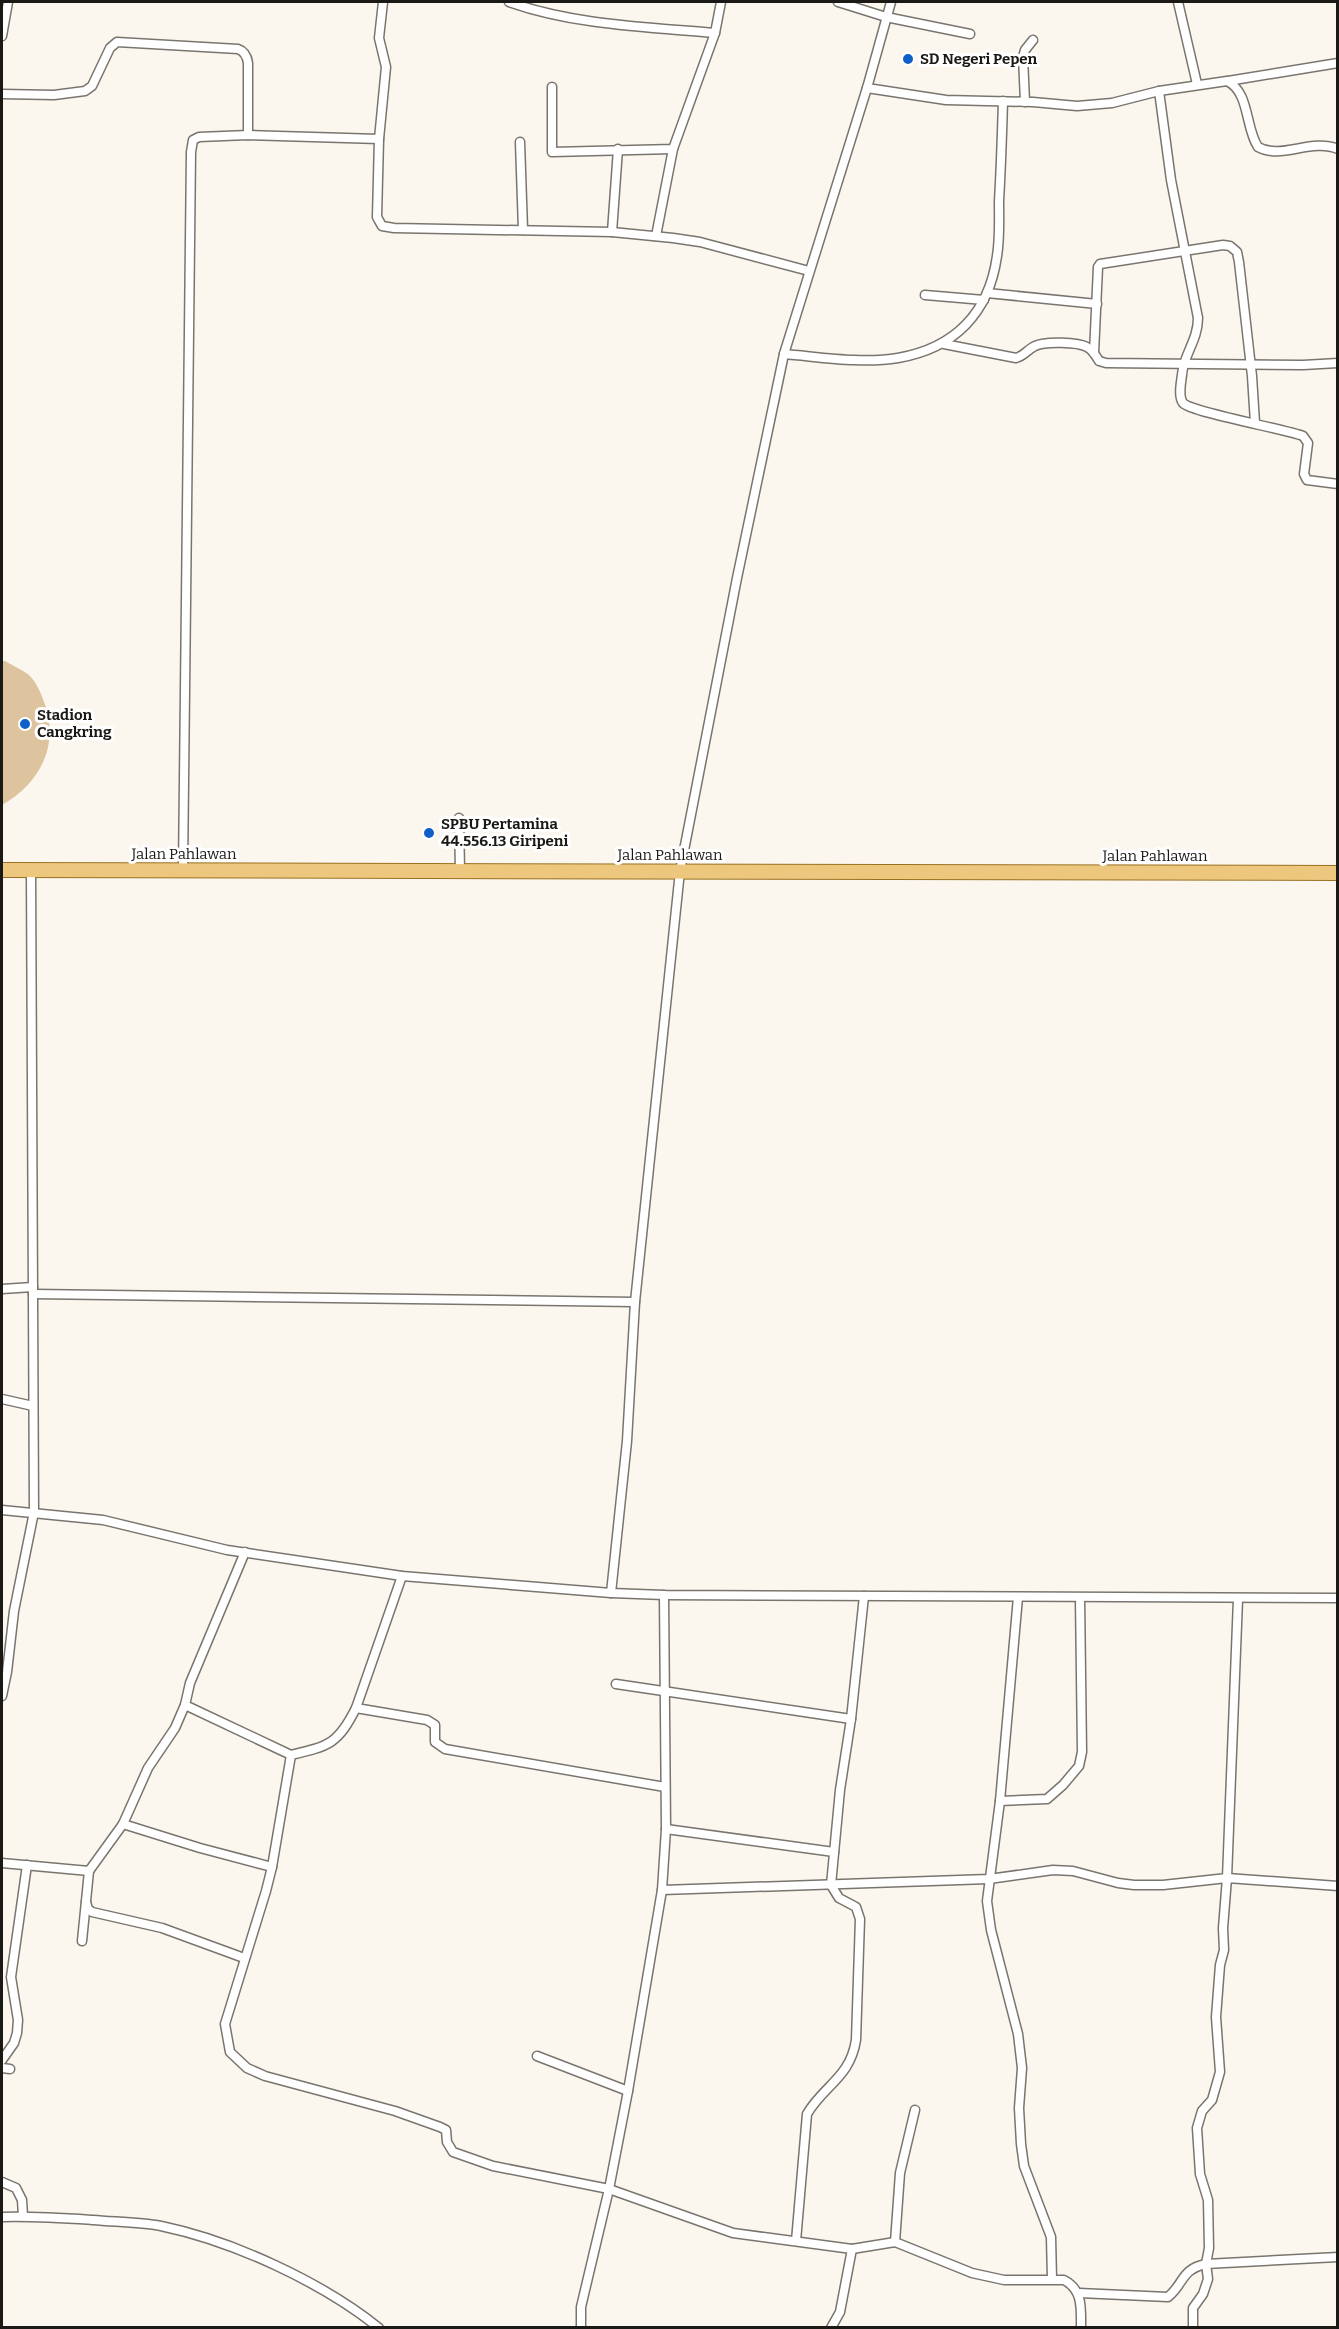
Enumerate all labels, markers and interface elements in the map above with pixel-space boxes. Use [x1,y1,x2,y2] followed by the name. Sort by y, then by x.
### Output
[920,50,1038,68] place label: SD Negeri Pepen
[901,52,915,66] marker: SD Negeri Pepen
[37,706,112,741] place label: Stadion Cangkring
[18,717,32,731] marker: Stadion Cangkring
[441,815,568,850] place label: SPBU Pertamina 44.556.13 Giripeni
[422,826,436,840] marker: SPBU Pertamina 44.556.13 Giripeni
[130,845,237,863] street label: Jalan Pahlawan
[616,846,723,864] street label: Jalan Pahlawan
[1101,847,1208,865] street label: Jalan Pahlawan

